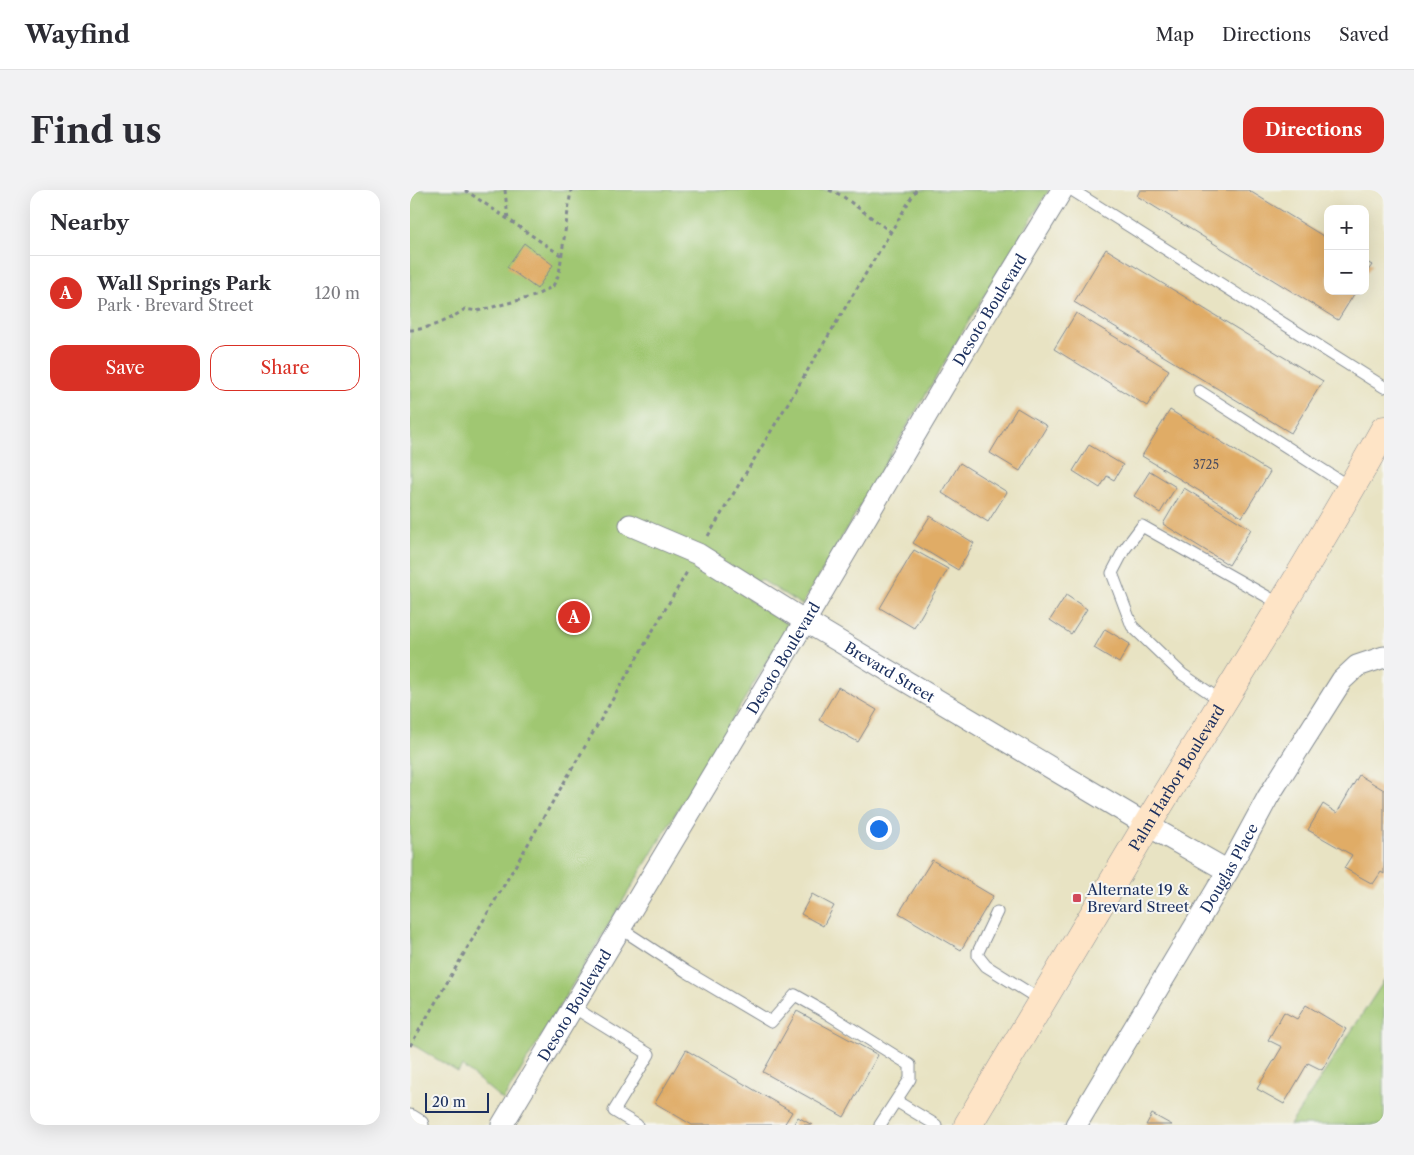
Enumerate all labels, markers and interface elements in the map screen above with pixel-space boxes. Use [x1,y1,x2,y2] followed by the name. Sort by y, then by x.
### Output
[25,20,130,49] text: Wayfind
[1155,24,1194,46] text: Map
[1222,24,1311,46] text: Directions
[1339,24,1389,46] text: Saved
[1243,107,1384,153] button: Directions
[30,109,162,152] text: Find us
[1324,205,1369,295] map controls
[1324,205,1369,250] button: +
[50,210,129,235] text: Nearby
[948,250,1030,369] street label: Desoto Boulevard
[1324,250,1369,295] button: −
[97,272,271,295] text: Wall Springs Park
[60,283,72,303] text: A
[315,283,360,303] text: 120 m
[97,295,253,315] text: Park · Brevard Street
[50,345,200,391] button: Save
[210,345,360,391] button: Share
[1193,457,1219,472] house number: 3725
[558,598,590,636] pin: A
[742,598,824,717] street label: Desoto Boulevard
[841,637,939,706] street label: Brevard Street
[1124,701,1228,854] street label: Palm Harbor Boulevard
[866,816,892,842] your location
[1196,820,1262,916] street label: Douglas Place
[1086,880,1190,916] place label: Alternate 19 & Brevard Street
[1071,892,1083,904] marker: Alternate 19 & Brevard Street
[533,946,615,1064] street label: Desoto Boulevard
[425,1090,489,1113] scale bar
[432,1093,466,1111] text: 20 m

